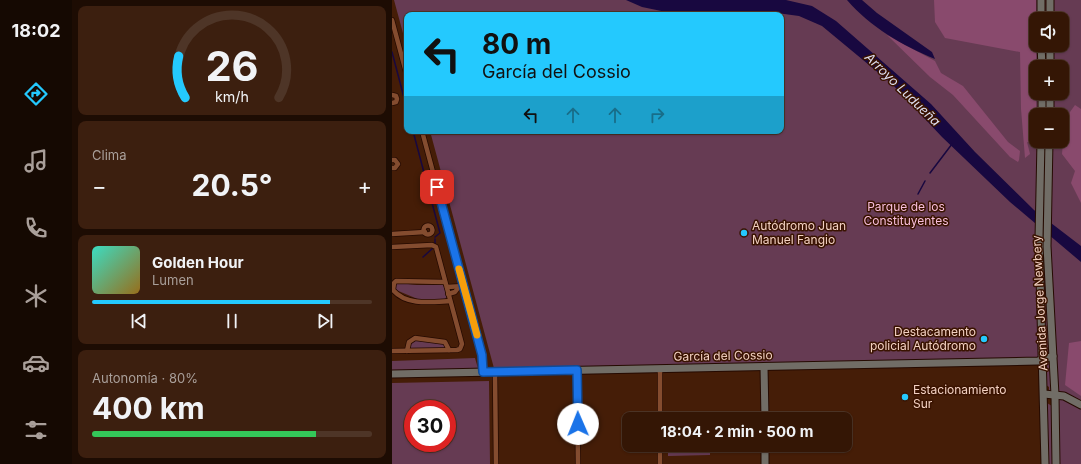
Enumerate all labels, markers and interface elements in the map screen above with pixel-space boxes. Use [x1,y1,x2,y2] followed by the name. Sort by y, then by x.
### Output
[1029,12,1069,148] map controls
[1029,12,1069,52] button: sound
[12,20,60,41] text: 18:02
[482,27,551,61] text: 80 m
[416,28,468,80] icon: left
[205,41,259,91] text: 26
[861,48,944,129] water label: Arroyo Ludueña
[1029,60,1069,100] button: +
[482,61,631,82] text: García del Cossio
[22,80,50,108] icon: directions
[215,88,249,105] text: km/h
[520,104,542,126] icon: left
[562,104,584,126] icon: ahead
[604,104,626,126] icon: ahead
[646,104,668,126] icon: right
[1029,108,1069,148] button: −
[22,147,50,175] icon: music
[92,147,126,163] text: Clima
[192,167,272,203] text: 20.5°
[420,170,454,204] pin
[92,173,107,199] text: −
[357,173,372,199] text: +
[426,176,448,198] icon: arrive
[864,199,948,228] park label: Parque de los Constituyentes
[22,214,50,242] icon: phone
[752,218,846,247] place label: Autódromo Juan Manuel Fangio
[739,228,749,238] marker: Autódromo Juan Manuel Fangio
[1028,235,1051,371] street label: Avenida Jorge Newbery
[152,253,244,272] text: Golden Hour
[152,272,194,288] text: Lumen
[22,282,50,310] icon: climate
[128,310,150,332] icon: previous
[221,310,243,332] icon: pause
[314,310,336,332] icon: next
[870,324,976,353] place label: Destacamento policial Autódromo
[979,334,989,344] marker: Destacamento policial Autódromo
[673,347,773,364] street label: García del Cossio
[22,349,50,377] icon: car
[92,370,198,386] text: Autonomía · 80%
[913,382,1007,411] place label: Estacionamiento Sur
[92,390,205,426] text: 400 km
[900,392,910,402] marker: Estacionamiento Sur
[404,400,456,452] speed limit sign: 30
[557,403,599,445] position arrow
[22,416,50,444] icon: filters
[661,422,813,441] text: 18:04 · 2 min · 500 m

